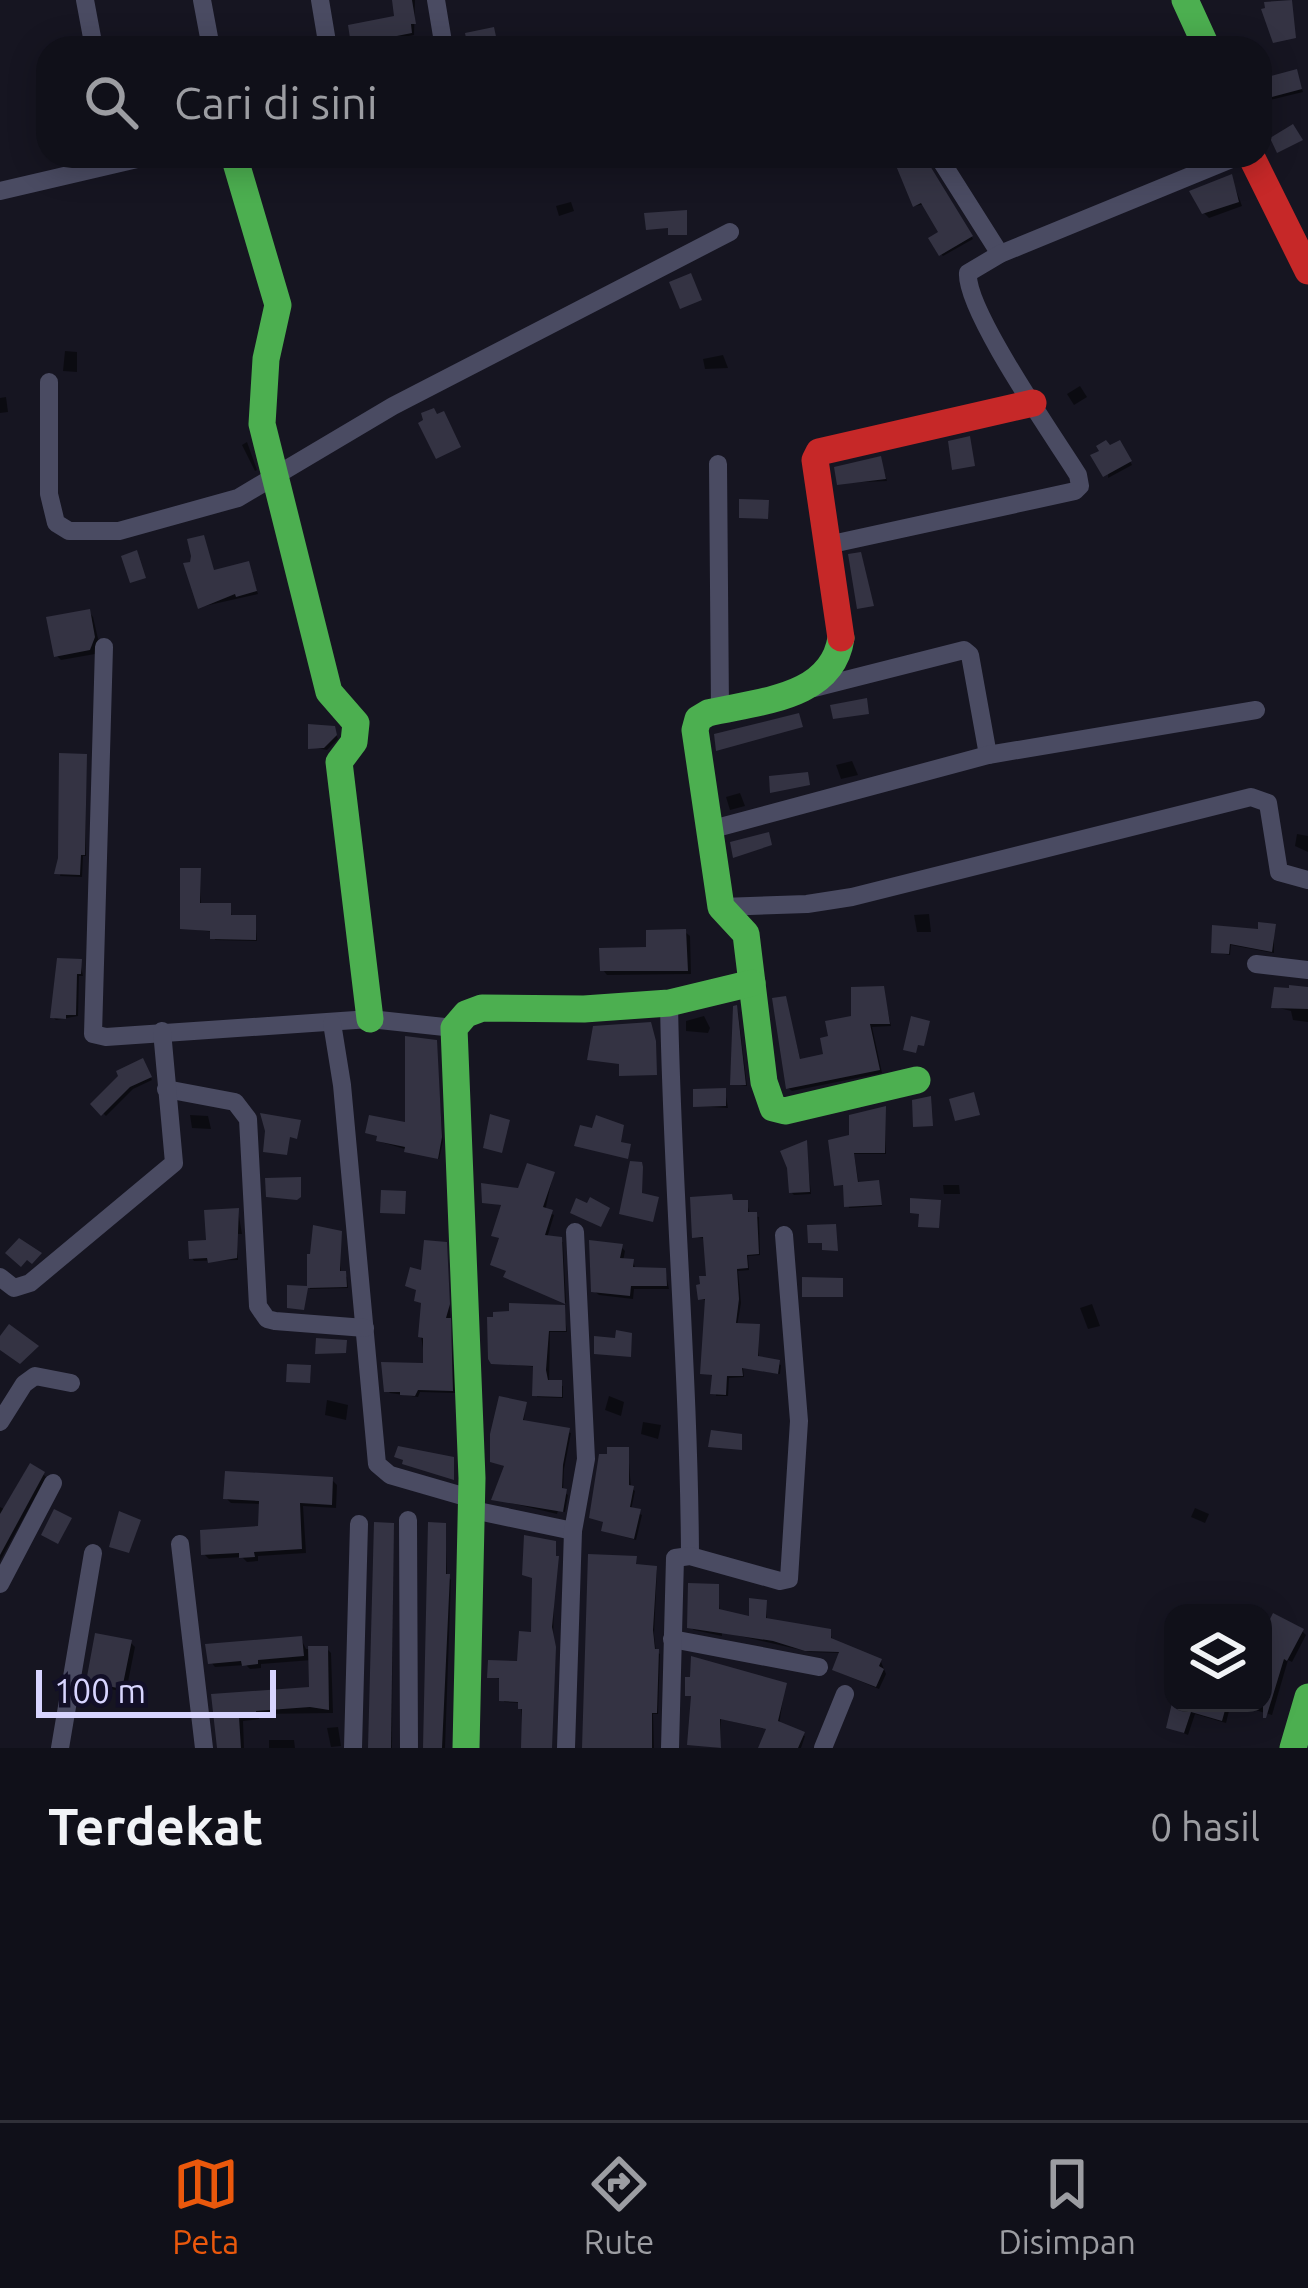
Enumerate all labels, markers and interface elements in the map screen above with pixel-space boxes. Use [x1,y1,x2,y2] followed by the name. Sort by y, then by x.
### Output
[36,36,1272,168] search box
[78,69,144,135] icon: search
[174,77,378,128] text: Cari di sini
[1164,1604,1272,1712] map controls
[1164,1604,1272,1712] button: layers
[36,1664,276,1717] scale bar
[54,1672,146,1709] text: 100 m
[48,1797,263,1855] text: Terdekat
[1150,1805,1260,1848] text: 0 hasil
[172,2151,239,2260] tab: Peta
[584,2151,654,2260] tab: Rute
[999,2151,1136,2260] tab: Disimpan

